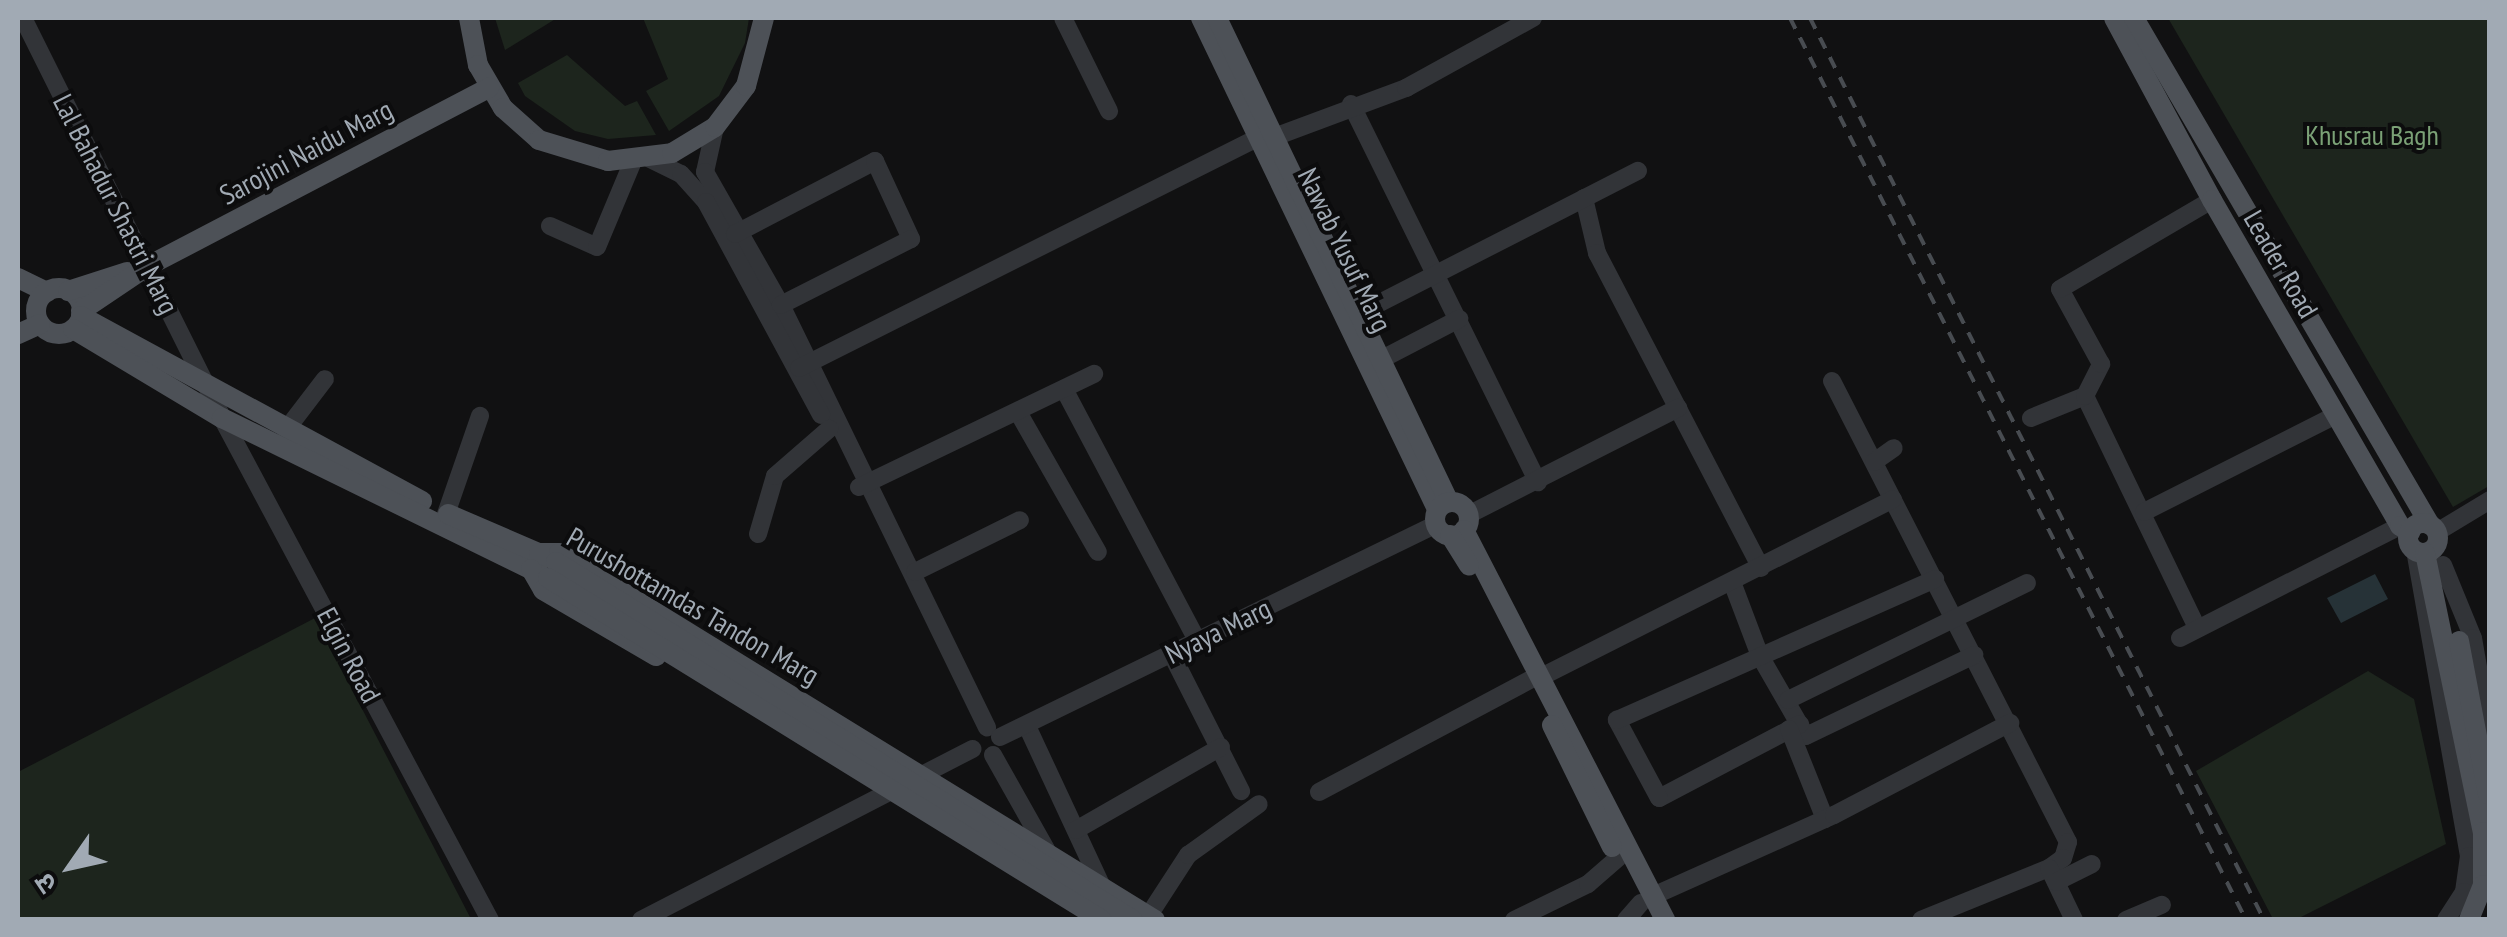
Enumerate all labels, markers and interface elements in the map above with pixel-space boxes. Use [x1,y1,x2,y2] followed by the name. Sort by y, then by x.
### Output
[46,89,186,319] street label: Lal Bahadur Shastri Marg
[214,92,398,212] street label: Sarojini Naidu Marg
[2305,118,2439,152] park label: Khusrau Bagh
[1291,162,1399,338] street label: Nawab Yusuf Marg
[2237,204,2325,324] street label: Leader Road
[561,520,825,692] street label: Purushottamdas Tandon Marg
[1160,591,1276,671] street label: Nyaya Marg
[310,602,388,708] street label: Elgin Road
[20,817,120,917] north arrow
[25,867,65,901] text: उ

